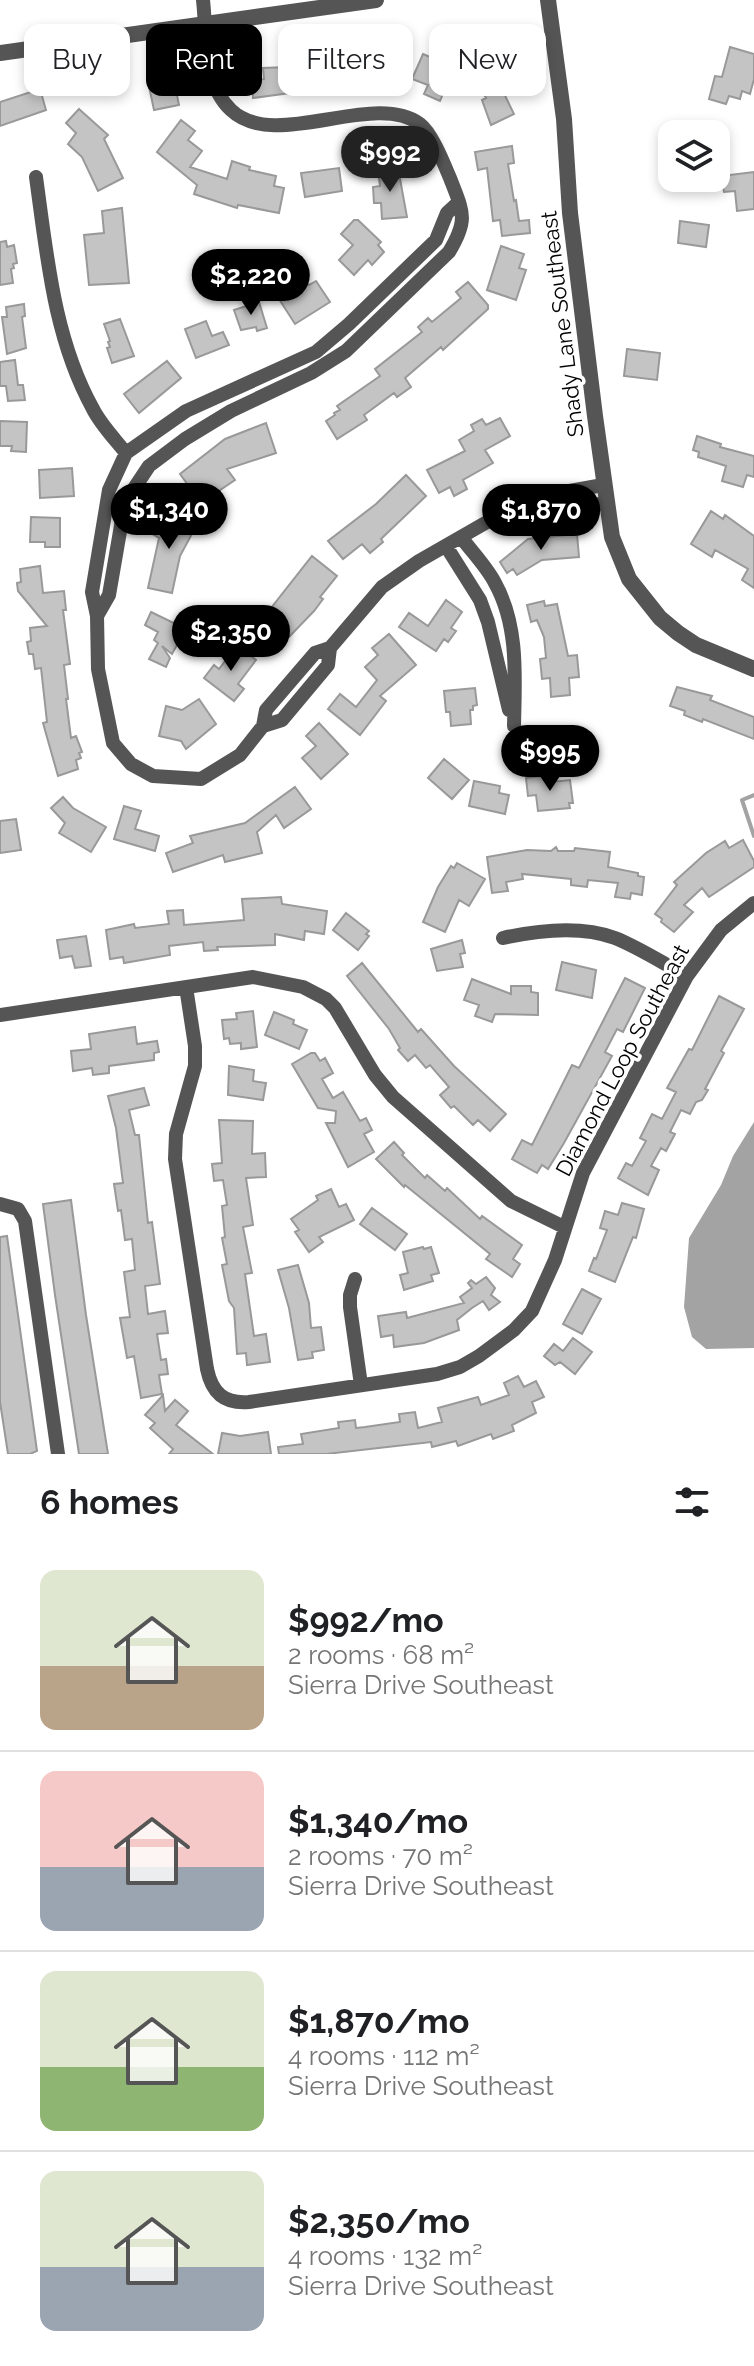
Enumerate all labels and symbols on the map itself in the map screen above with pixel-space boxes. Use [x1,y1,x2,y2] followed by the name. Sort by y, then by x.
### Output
[343,126,437,194] pin: $992
[535,209,589,439] street label: Shady Lane Southeast
[186,249,316,317] pin: $2,220
[104,483,234,551] pin: $1,340
[476,484,606,552] pin: $1,870
[166,605,296,673] pin: $2,350
[503,725,597,793] pin: $995
[550,939,694,1180] street label: Diamond Loop Southeast

